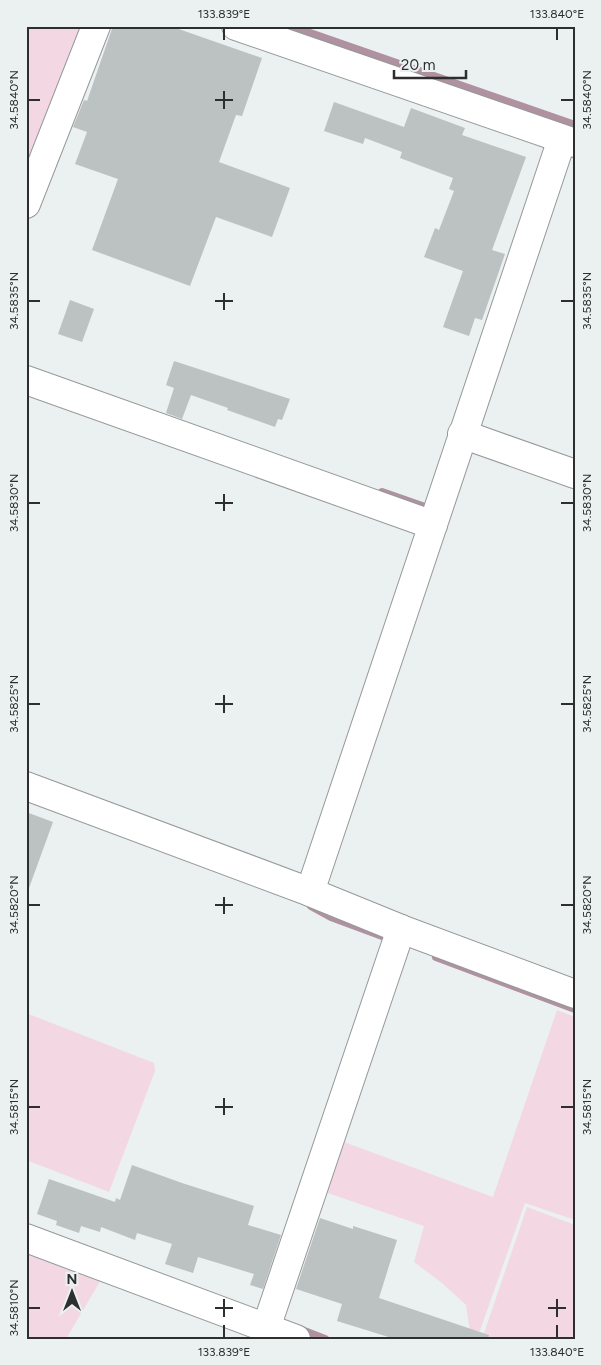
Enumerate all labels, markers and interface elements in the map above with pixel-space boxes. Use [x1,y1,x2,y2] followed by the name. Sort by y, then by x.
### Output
[198,7,250,21] text: 133.839°E
[530,7,584,21] text: 133.840°E
[394,48,466,80] scale bar
[401,56,435,74] text: 20 m
[7,70,21,130] text: 34.5840°N
[580,70,594,130] text: 34.5840°N
[7,272,21,330] text: 34.5835°N
[580,272,594,330] text: 34.5835°N
[7,474,21,532] text: 34.5830°N
[580,474,594,532] text: 34.5830°N
[7,675,21,733] text: 34.5825°N
[580,675,594,733] text: 34.5825°N
[7,876,21,934] text: 34.5820°N
[580,876,594,934] text: 34.5820°N
[7,1079,21,1135] text: 34.5815°N
[580,1079,594,1135] text: 34.5815°N
[48,1268,98,1318] north arrow
[67,1271,77,1288] text: N
[7,1279,21,1337] text: 34.5810°N
[198,1345,250,1359] text: 133.839°E
[530,1345,584,1359] text: 133.840°E

